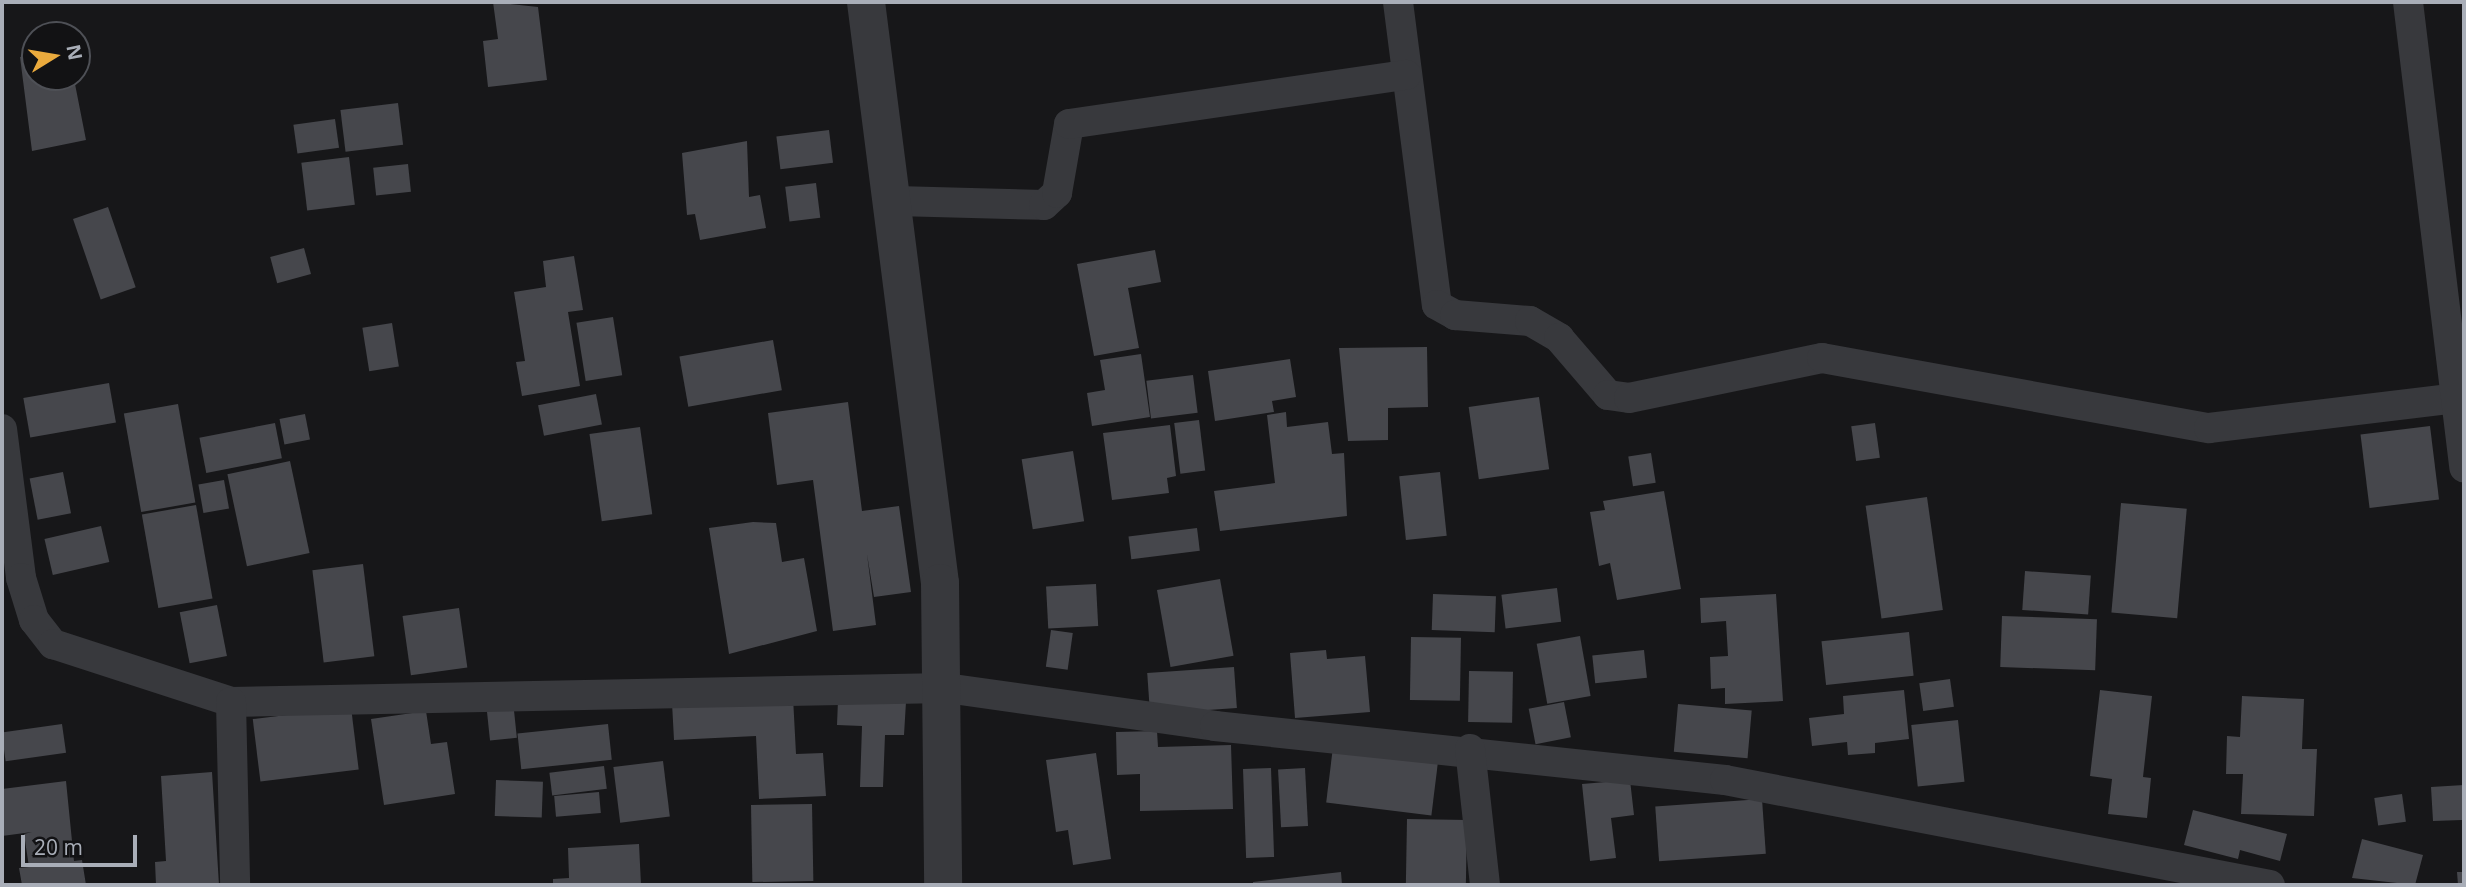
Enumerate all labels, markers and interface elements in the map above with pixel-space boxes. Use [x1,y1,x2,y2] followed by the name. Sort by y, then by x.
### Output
[21,21,91,91] north arrow
[60,42,89,62] text: N
[24,820,140,864] scale bar
[34,833,83,861] text: 20 m

